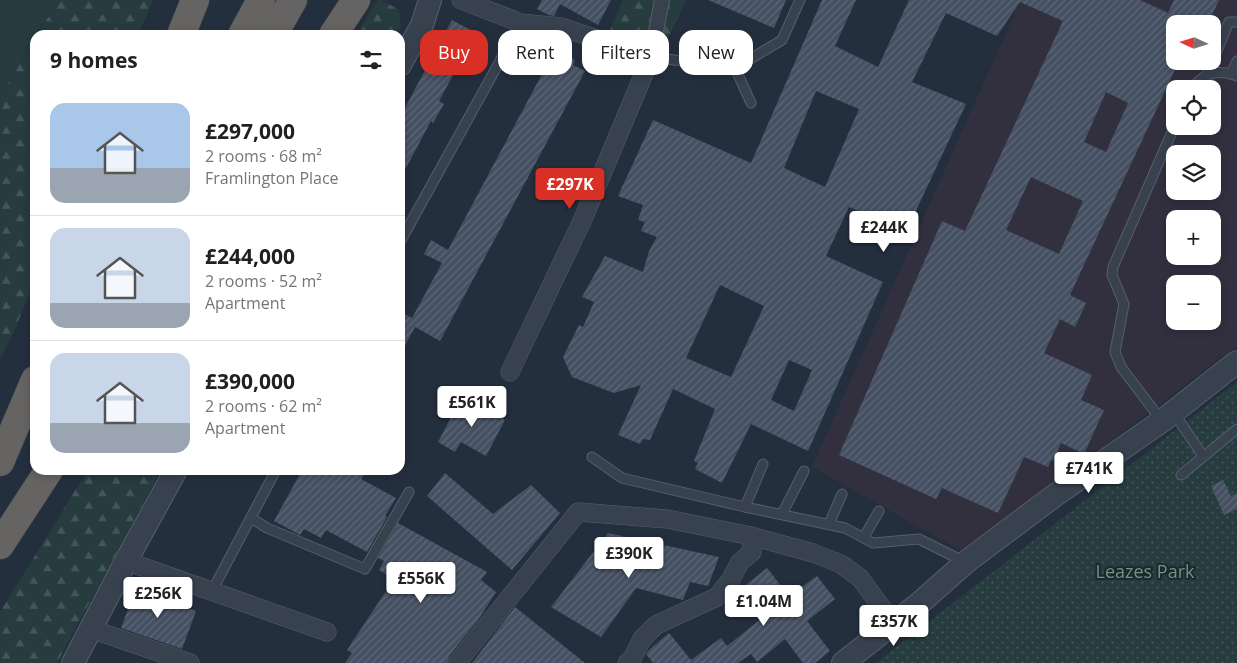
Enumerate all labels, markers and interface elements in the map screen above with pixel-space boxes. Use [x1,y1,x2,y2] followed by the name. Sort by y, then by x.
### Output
[1166,15,1221,70] north arrow
[1166,15,1221,330] map controls
[420,30,488,75] chip: Buy
[498,30,572,75] chip: Rent
[582,30,669,75] chip: Filters
[679,30,753,75] chip: New
[50,46,138,74] text: 9 homes
[357,46,385,74] icon: filters
[1166,80,1221,135] button: locate
[205,117,295,145] text: £297,000
[90,123,150,183] icon: home
[205,145,322,167] text: 2 rooms · 68 m²
[1166,145,1221,200] button: layers
[205,167,339,189] text: Framlington Place
[535,168,605,210] pin: £297K
[546,173,594,195] text: £297K
[849,210,919,253] pin: £244K
[1166,210,1221,265] button: +
[860,216,908,238] text: £244K
[205,242,295,270] text: £244,000
[90,248,150,308] icon: home
[205,270,322,292] text: 2 rooms · 52 m²
[1166,275,1221,330] button: −
[205,292,285,314] text: Apartment
[205,367,295,395] text: £390,000
[90,373,150,433] icon: home
[437,386,507,428] pin: £561K
[448,391,496,413] text: £561K
[205,395,322,417] text: 2 rooms · 62 m²
[205,417,285,439] text: Apartment
[1054,452,1124,494] pin: £741K
[1065,457,1113,479] text: £741K
[594,536,664,579] pin: £390K
[605,542,653,564] text: £390K
[1096,559,1195,583] park label: Leazes Park
[386,562,456,604] pin: £556K
[397,567,445,589] text: £556K
[123,576,193,619] pin: £256K
[134,582,182,604] text: £256K
[723,584,805,627] pin: £1.04M
[736,590,792,612] text: £1.04M
[859,604,929,647] pin: £357K
[870,610,918,632] text: £357K

